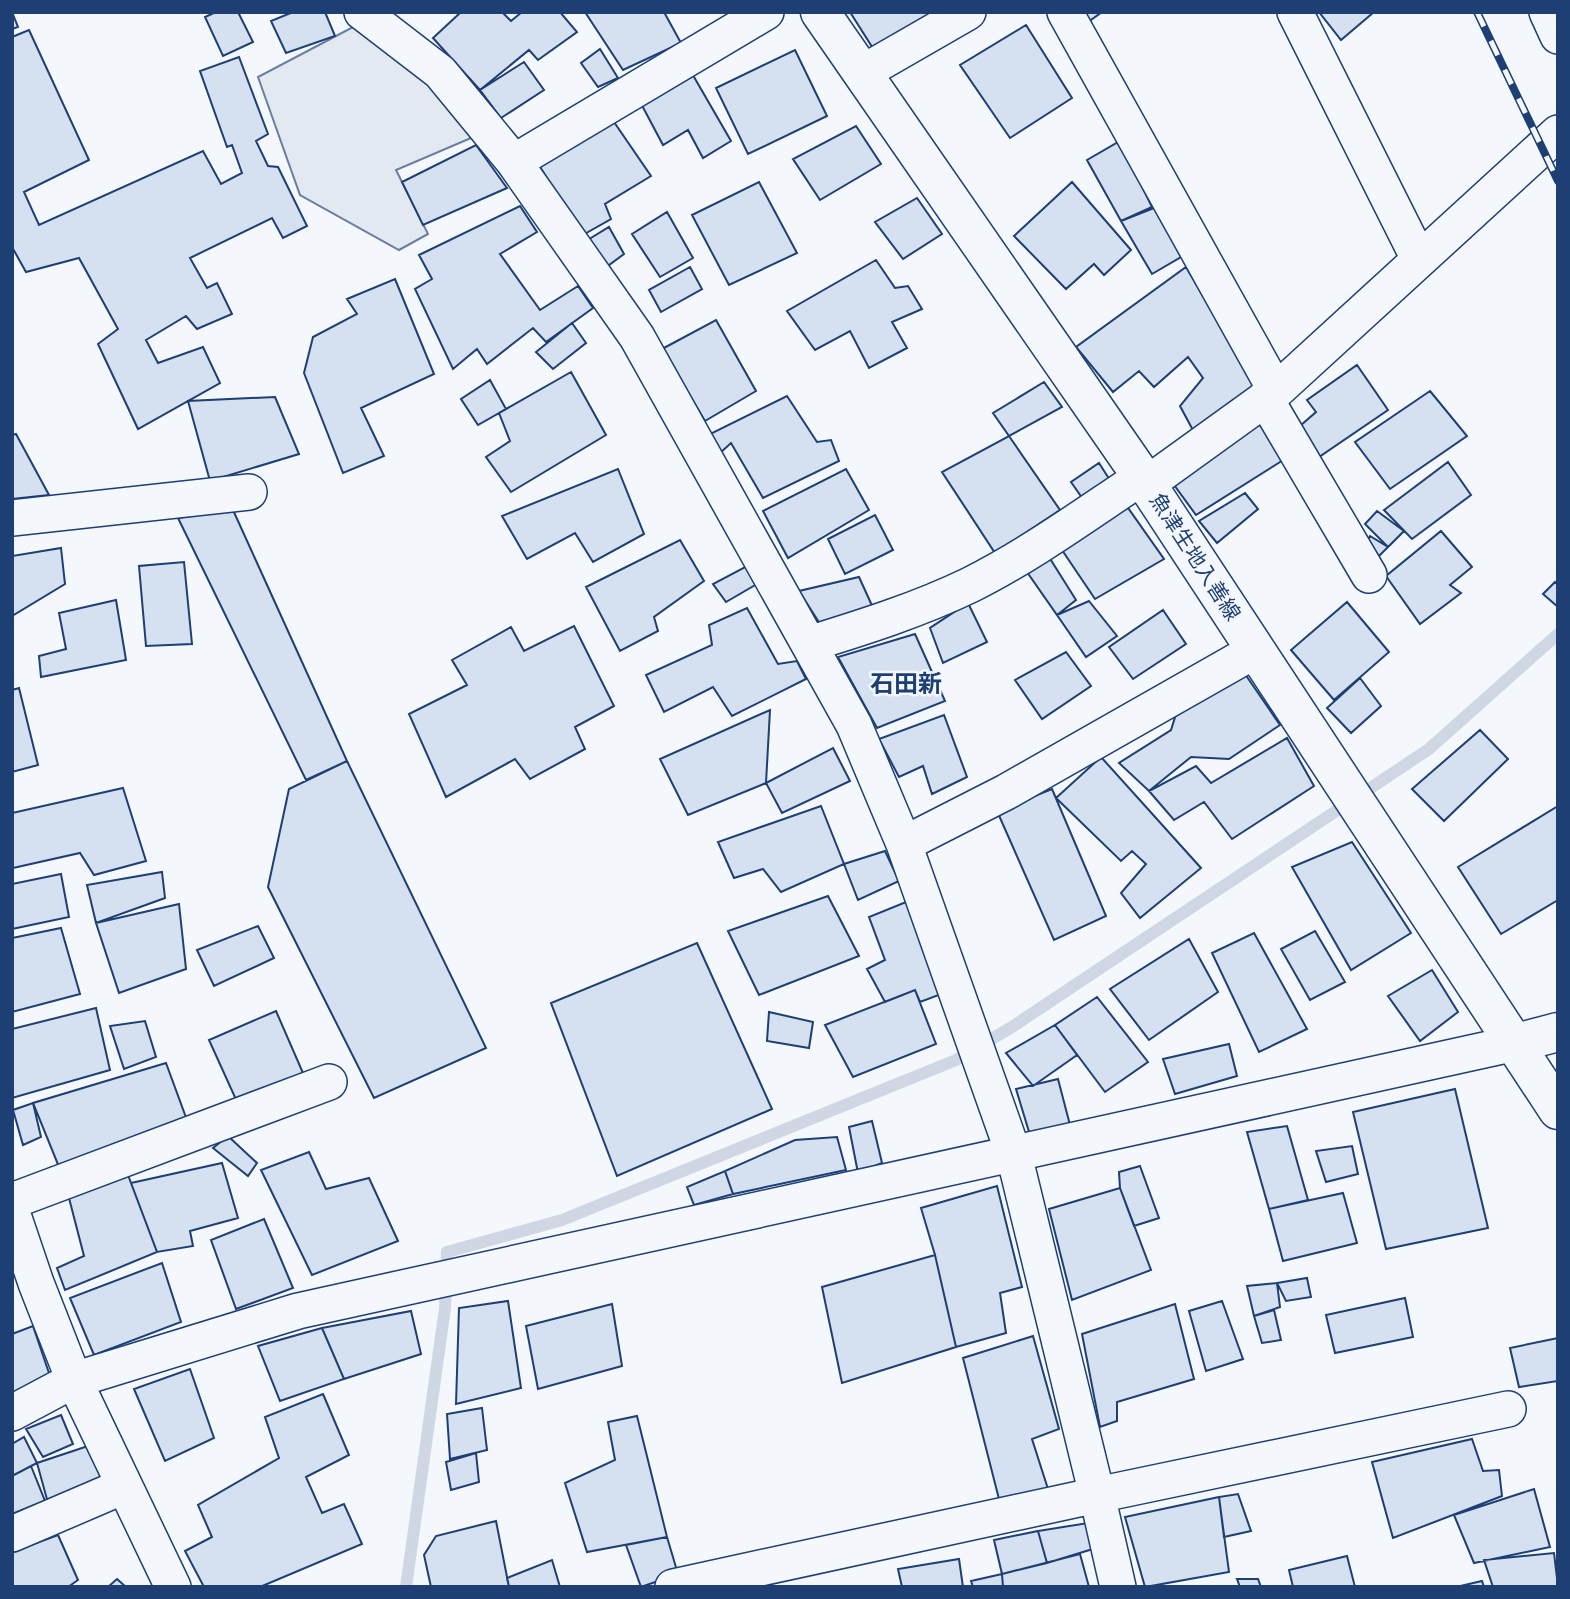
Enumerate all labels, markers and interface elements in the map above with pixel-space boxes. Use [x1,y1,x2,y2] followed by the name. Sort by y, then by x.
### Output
[1145,488,1246,625] street label: 魚津生地入善線
[870,669,942,698] district label: 石田新

